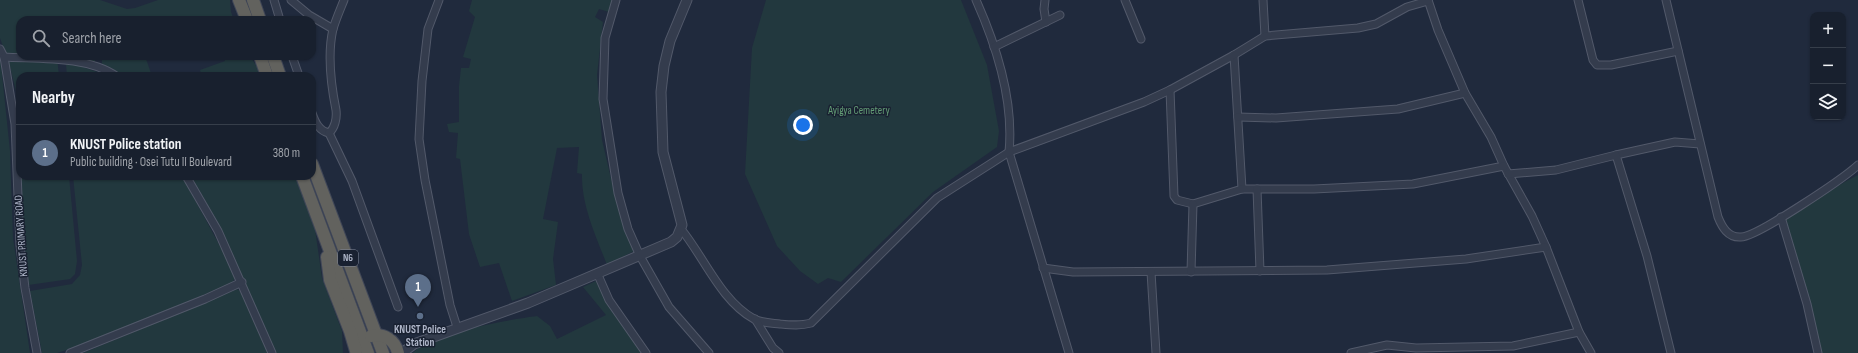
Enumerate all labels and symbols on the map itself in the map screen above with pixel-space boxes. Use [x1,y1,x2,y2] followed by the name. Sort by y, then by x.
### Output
[827,104,890,117] park label: Ayigya Cemetery
[793,115,813,135] your location
[12,195,30,277] street label: KNUST PRIMARY ROAD
[338,250,358,266] road number: N6
[405,274,431,307] pin: 1
[415,311,425,321] marker: KNUST Police Station
[394,323,446,349] place label: KNUST Police Station

